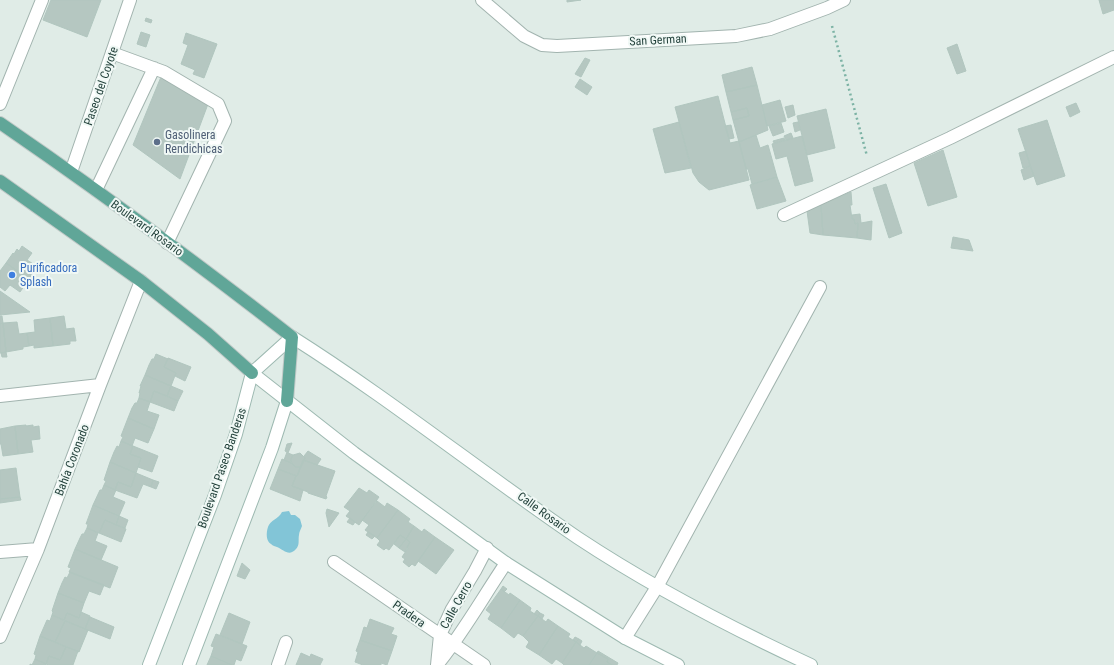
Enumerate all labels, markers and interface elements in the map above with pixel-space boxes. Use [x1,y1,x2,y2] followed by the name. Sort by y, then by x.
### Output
[629,31,687,48] street label: San German
[81,45,121,127] street label: Paseo del Coyote
[165,128,222,156] place label: Gasolinera Rendichicas
[152,137,162,147] marker: Gasolinera Rendichicas
[108,197,186,259] street label: Boulevard Rosario
[20,261,77,289] place label: Purificadora Splash
[7,270,17,280] marker: Purificadora Splash
[195,406,249,530] street label: Boulevard Paseo Banderas
[52,422,92,498] street label: Bahía Coronado
[515,489,573,537] street label: Calle Rosario
[437,579,475,631] street label: Calle Cerro
[390,598,428,630] street label: Pradera

